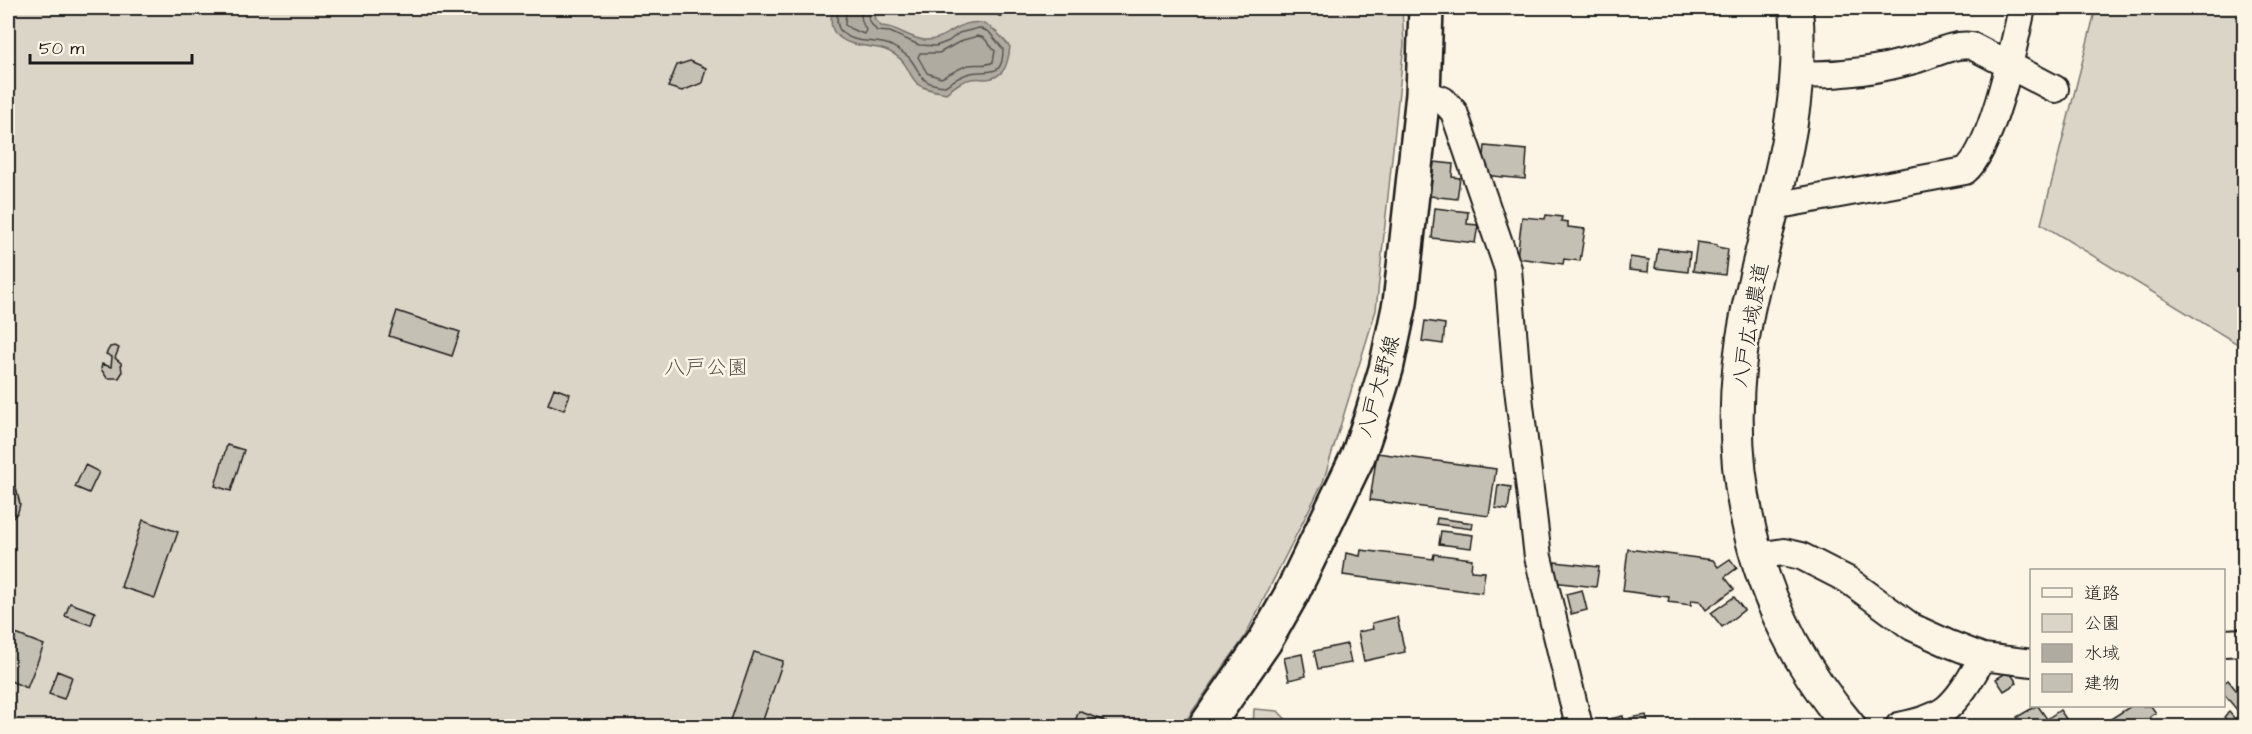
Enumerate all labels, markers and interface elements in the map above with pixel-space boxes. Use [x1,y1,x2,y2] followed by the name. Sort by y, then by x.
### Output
[30,27,192,65] scale bar
[39,36,84,61] text: 50 m
[1725,261,1776,390] street label: 八戸広域農道
[1350,332,1407,441] street label: 八戸大野線
[664,353,748,382] park label: 八戸公園
[2030,569,2225,707] legend
[2084,581,2120,606] text: 道路
[2084,611,2120,636] text: 公園
[2084,641,2120,666] text: 水域
[2084,671,2120,696] text: 建物

